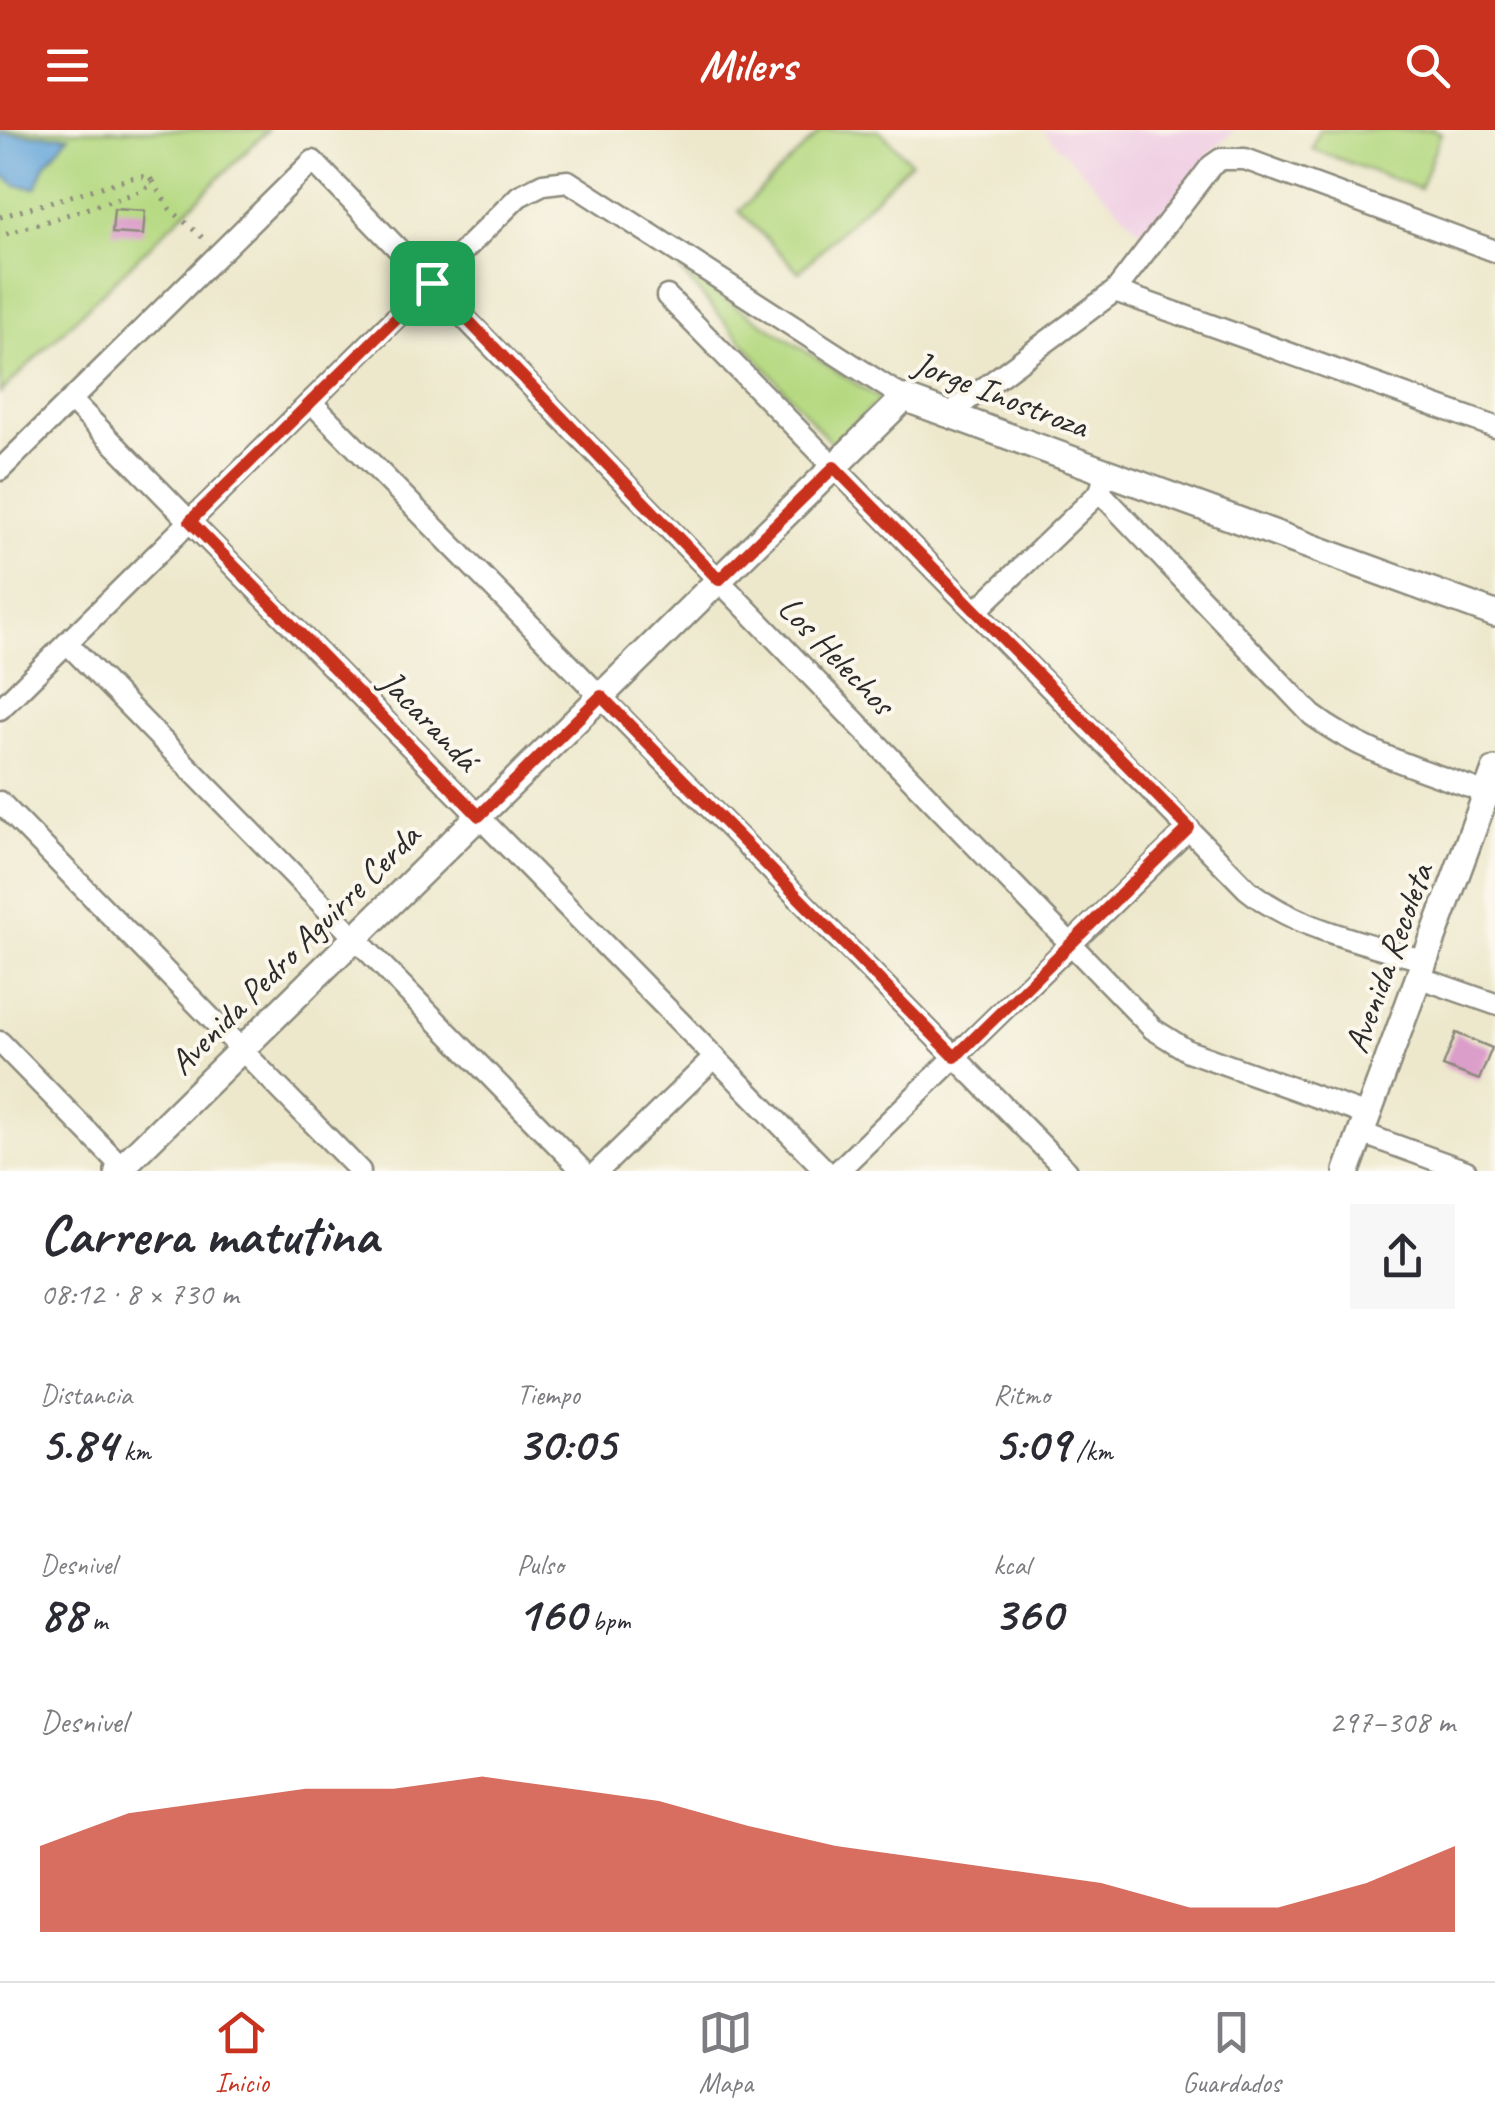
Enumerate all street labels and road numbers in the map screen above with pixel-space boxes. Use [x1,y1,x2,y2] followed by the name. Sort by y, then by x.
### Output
[905,340,1096,449] street label: Jorge Inostroza
[768,586,907,727] street label: Los Helechos
[369,659,491,783] street label: Jacarandá
[159,812,431,1085] street label: Avenida Pedro Aguirre Cerda
[1333,855,1444,1059] street label: Avenida Recoleta

